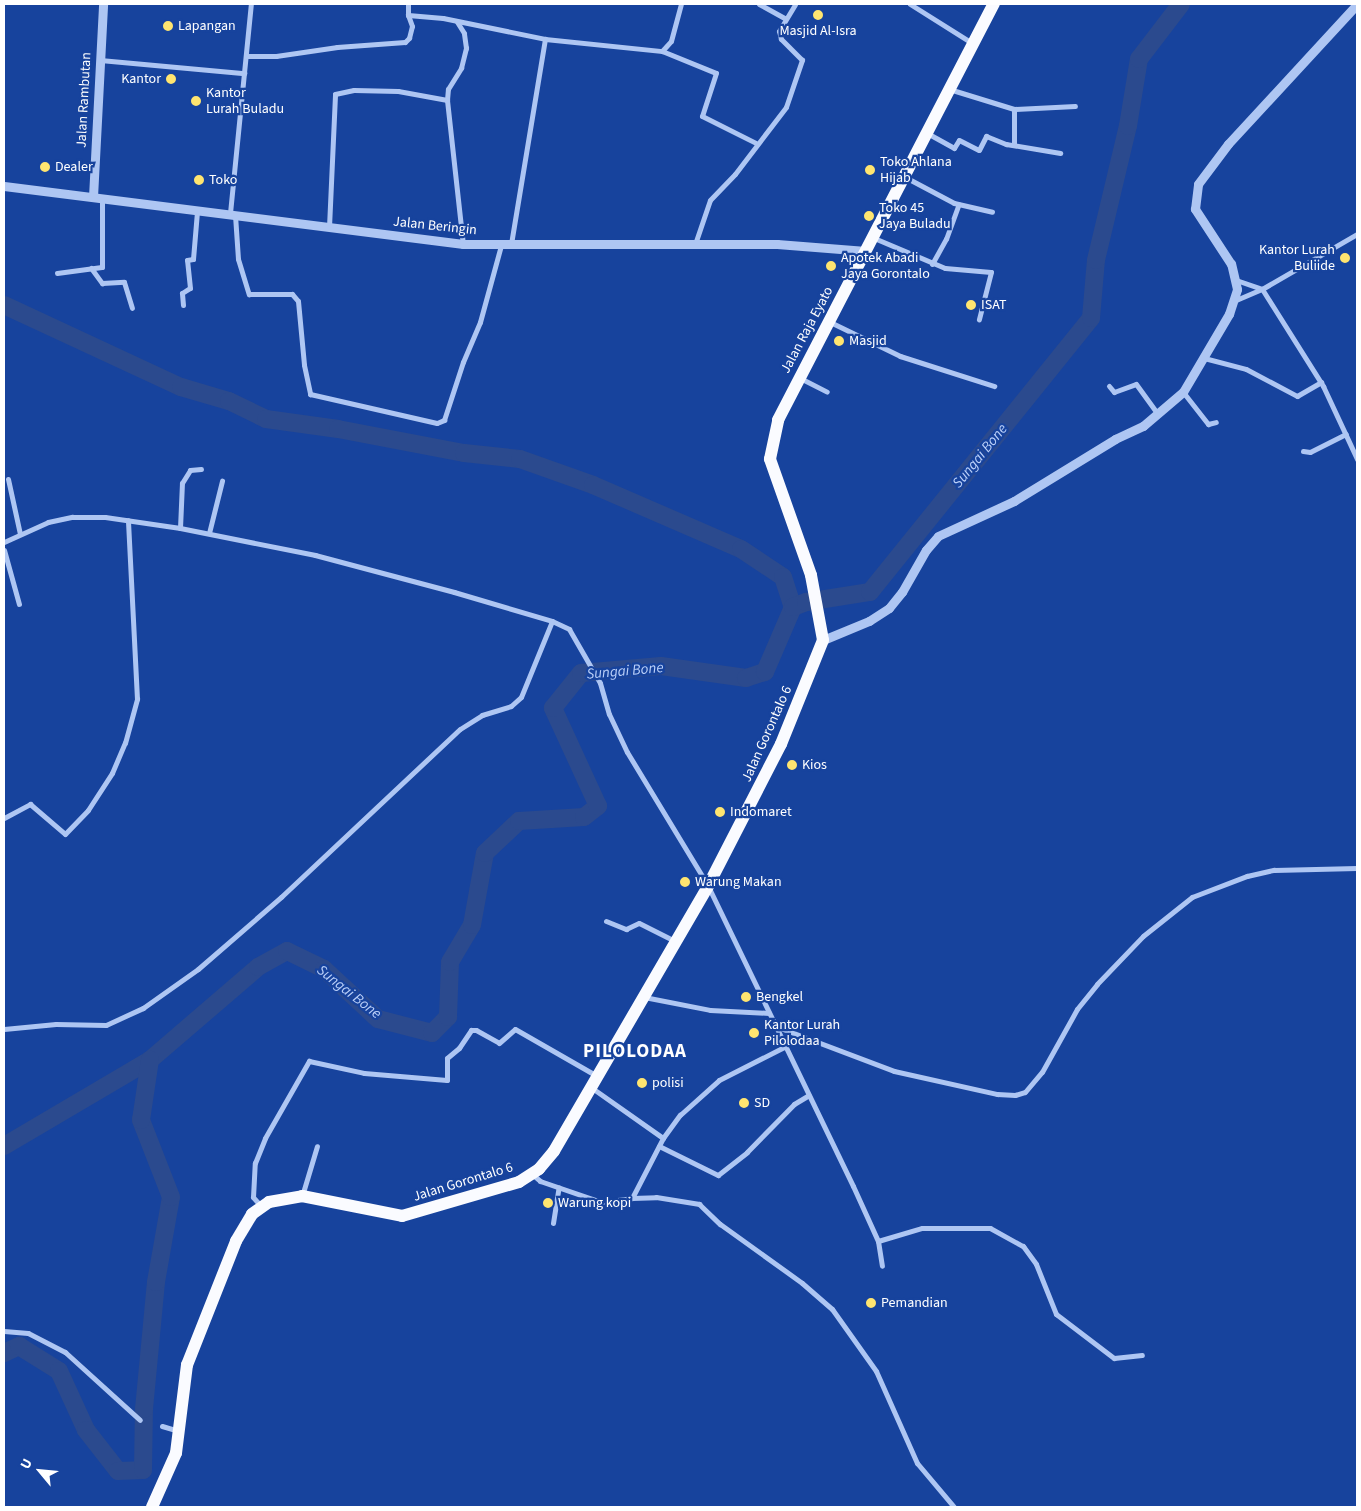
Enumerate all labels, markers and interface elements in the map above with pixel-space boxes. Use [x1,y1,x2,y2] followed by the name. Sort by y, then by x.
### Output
[812,9,824,21] marker: Masjid Al-Isra
[178,18,236,34] place label: Lapangan
[162,20,174,32] marker: Lapangan
[779,23,857,39] place label: Masjid Al-Isra
[73,52,95,148] street label: Jalan Rambutan
[121,71,161,87] place label: Kantor
[165,73,177,85] marker: Kantor
[206,85,284,118] place label: Kantor Lurah Buladu
[190,95,202,107] marker: Kantor Lurah Buladu
[880,154,952,186] place label: Toko Ahlana Hijab
[55,159,93,175] place label: Dealer
[39,161,51,173] marker: Dealer
[864,164,876,176] marker: Toko Ahlana Hijab
[209,172,237,188] place label: Toko
[193,174,205,186] marker: Toko
[879,200,951,232] place label: Toko 45 Jaya Buladu
[863,210,875,222] marker: Toko 45 Jaya Buladu
[392,213,478,239] street label: Jalan Beringin
[1259,242,1335,274] place label: Kantor Lurah Buliide
[841,250,930,282] place label: Apotek Abadi Jaya Gorontalo
[1339,252,1351,264] marker: Kantor Lurah Buliide
[825,260,837,272] marker: Apotek Abadi Jaya Gorontalo
[777,284,837,376] street label: Jalan Raja Eyato
[981,297,1006,313] place label: ISAT
[965,299,977,311] marker: ISAT
[849,333,887,349] place label: Masjid
[833,335,845,347] marker: Masjid
[949,420,1011,492] water label: Sungai Bone
[586,659,664,683] water label: Sungai Bone
[738,683,796,785] street label: Jalan Gorontalo 6
[802,757,827,773] place label: Kios
[786,759,798,771] marker: Kios
[730,804,792,820] place label: Indomaret
[714,806,726,818] marker: Indomaret
[695,874,782,890] place label: Warung Makan
[679,876,691,888] marker: Warung Makan
[313,961,385,1023] water label: Sungai Bone
[756,989,803,1005] place label: Bengkel
[740,991,752,1003] marker: Bengkel
[764,1017,840,1050] place label: Kantor Lurah Pilolodaa
[748,1027,760,1039] marker: Kantor Lurah Pilolodaa
[582,1041,688,1063] district label: PILOLODAA
[652,1075,684,1091] place label: polisi
[636,1077,648,1089] marker: polisi
[754,1095,770,1111] place label: SD
[738,1097,750,1109] marker: SD
[411,1159,515,1205] street label: Jalan Gorontalo 6
[558,1195,631,1211] place label: Warung kopi
[542,1197,554,1209] marker: Warung kopi
[881,1295,948,1311] place label: Pemandian
[865,1297,877,1309] marker: Pemandian
[15,1446,65,1496] north arrow
[16,1455,38,1473] text: U

